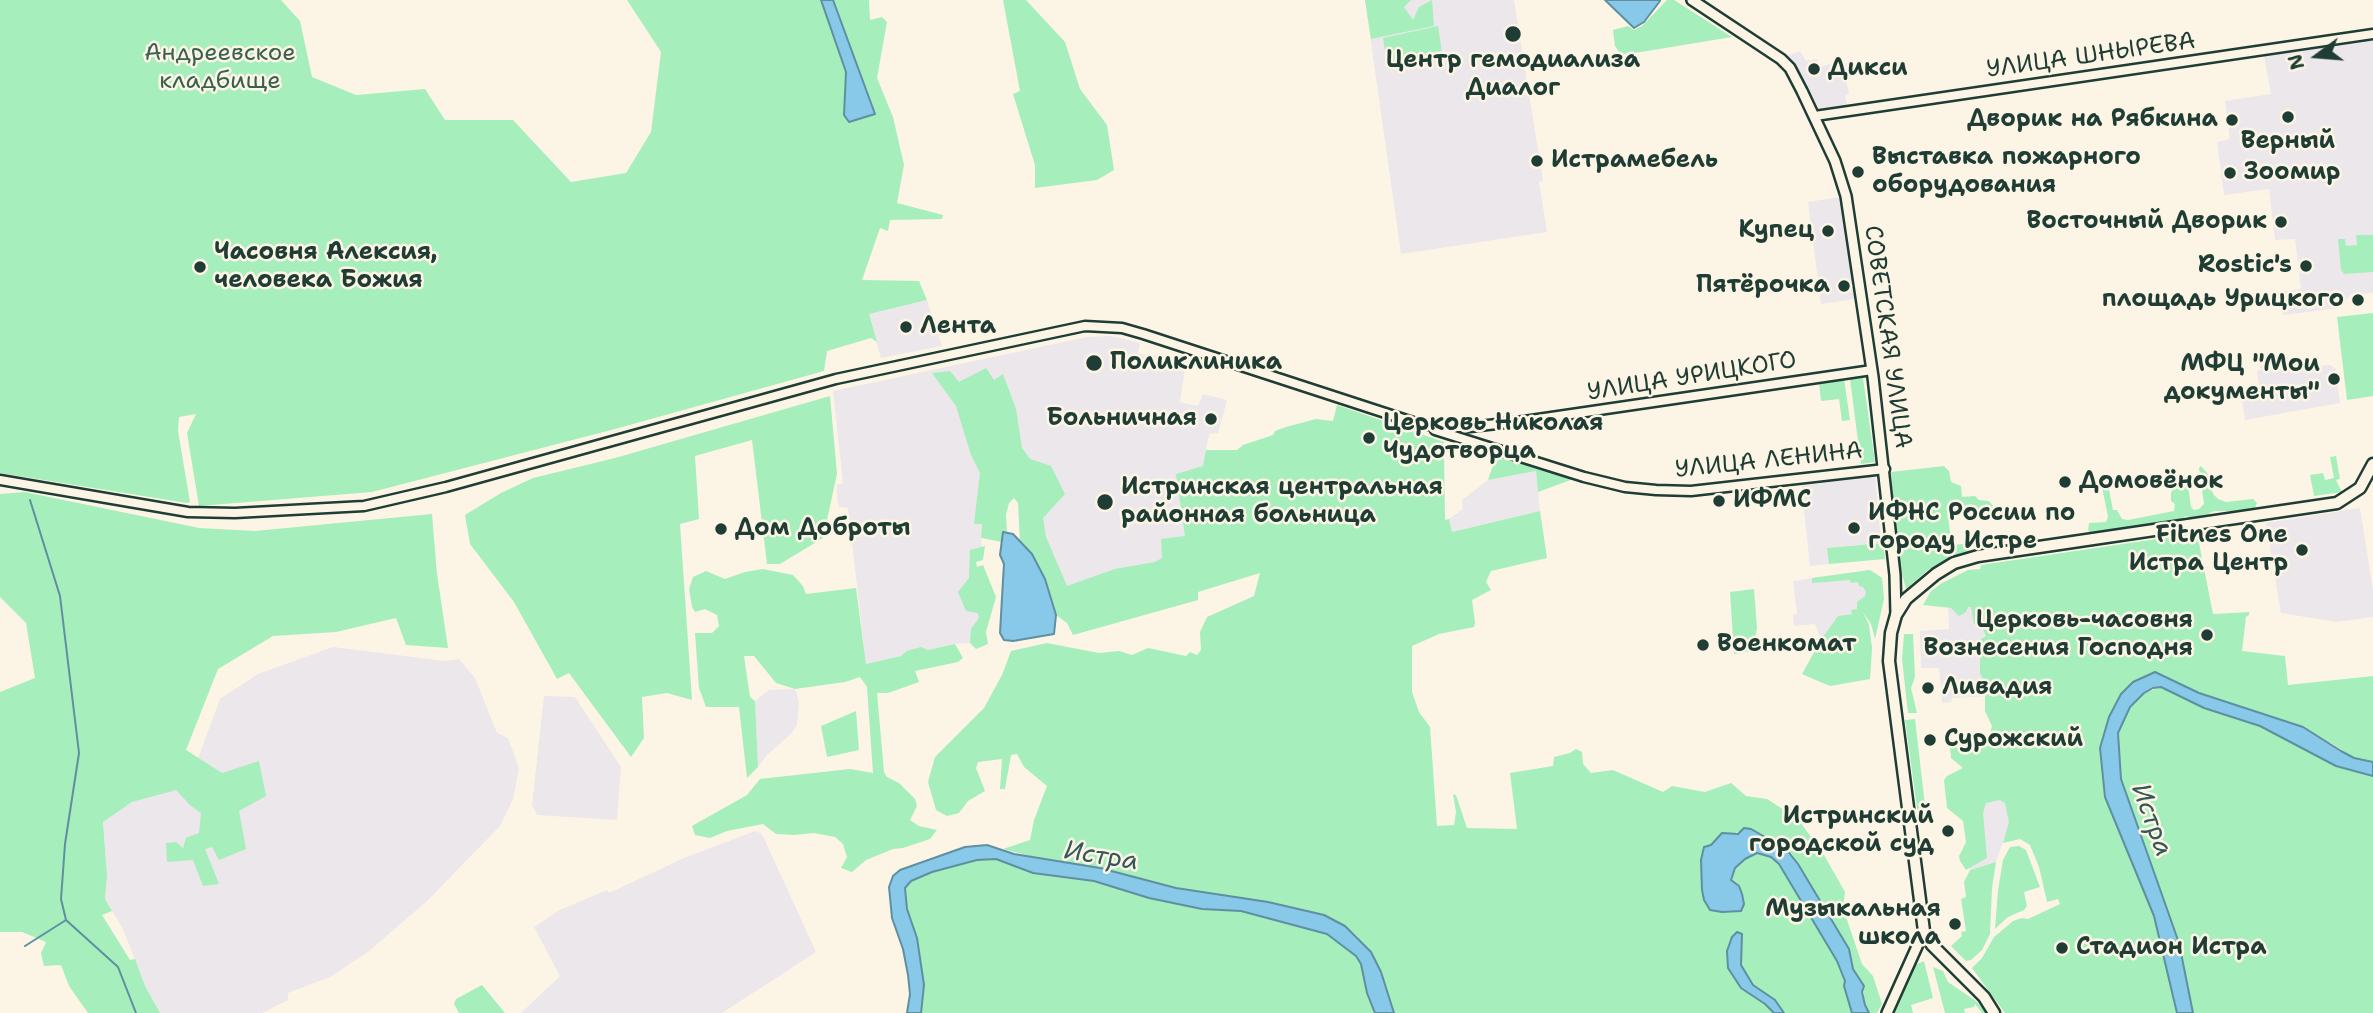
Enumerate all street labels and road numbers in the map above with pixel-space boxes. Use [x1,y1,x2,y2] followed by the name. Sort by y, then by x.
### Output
[1985,27,2197,85] street label: УЛИЦА ШНЫРЕВА
[1857,224,1917,450] street label: СОВЕТСКАЯ УЛИЦА
[1585,346,1799,408] street label: УЛИЦА УРИЦКОГО
[1674,437,1864,485] street label: УЛИЦА ЛЕНИНА

